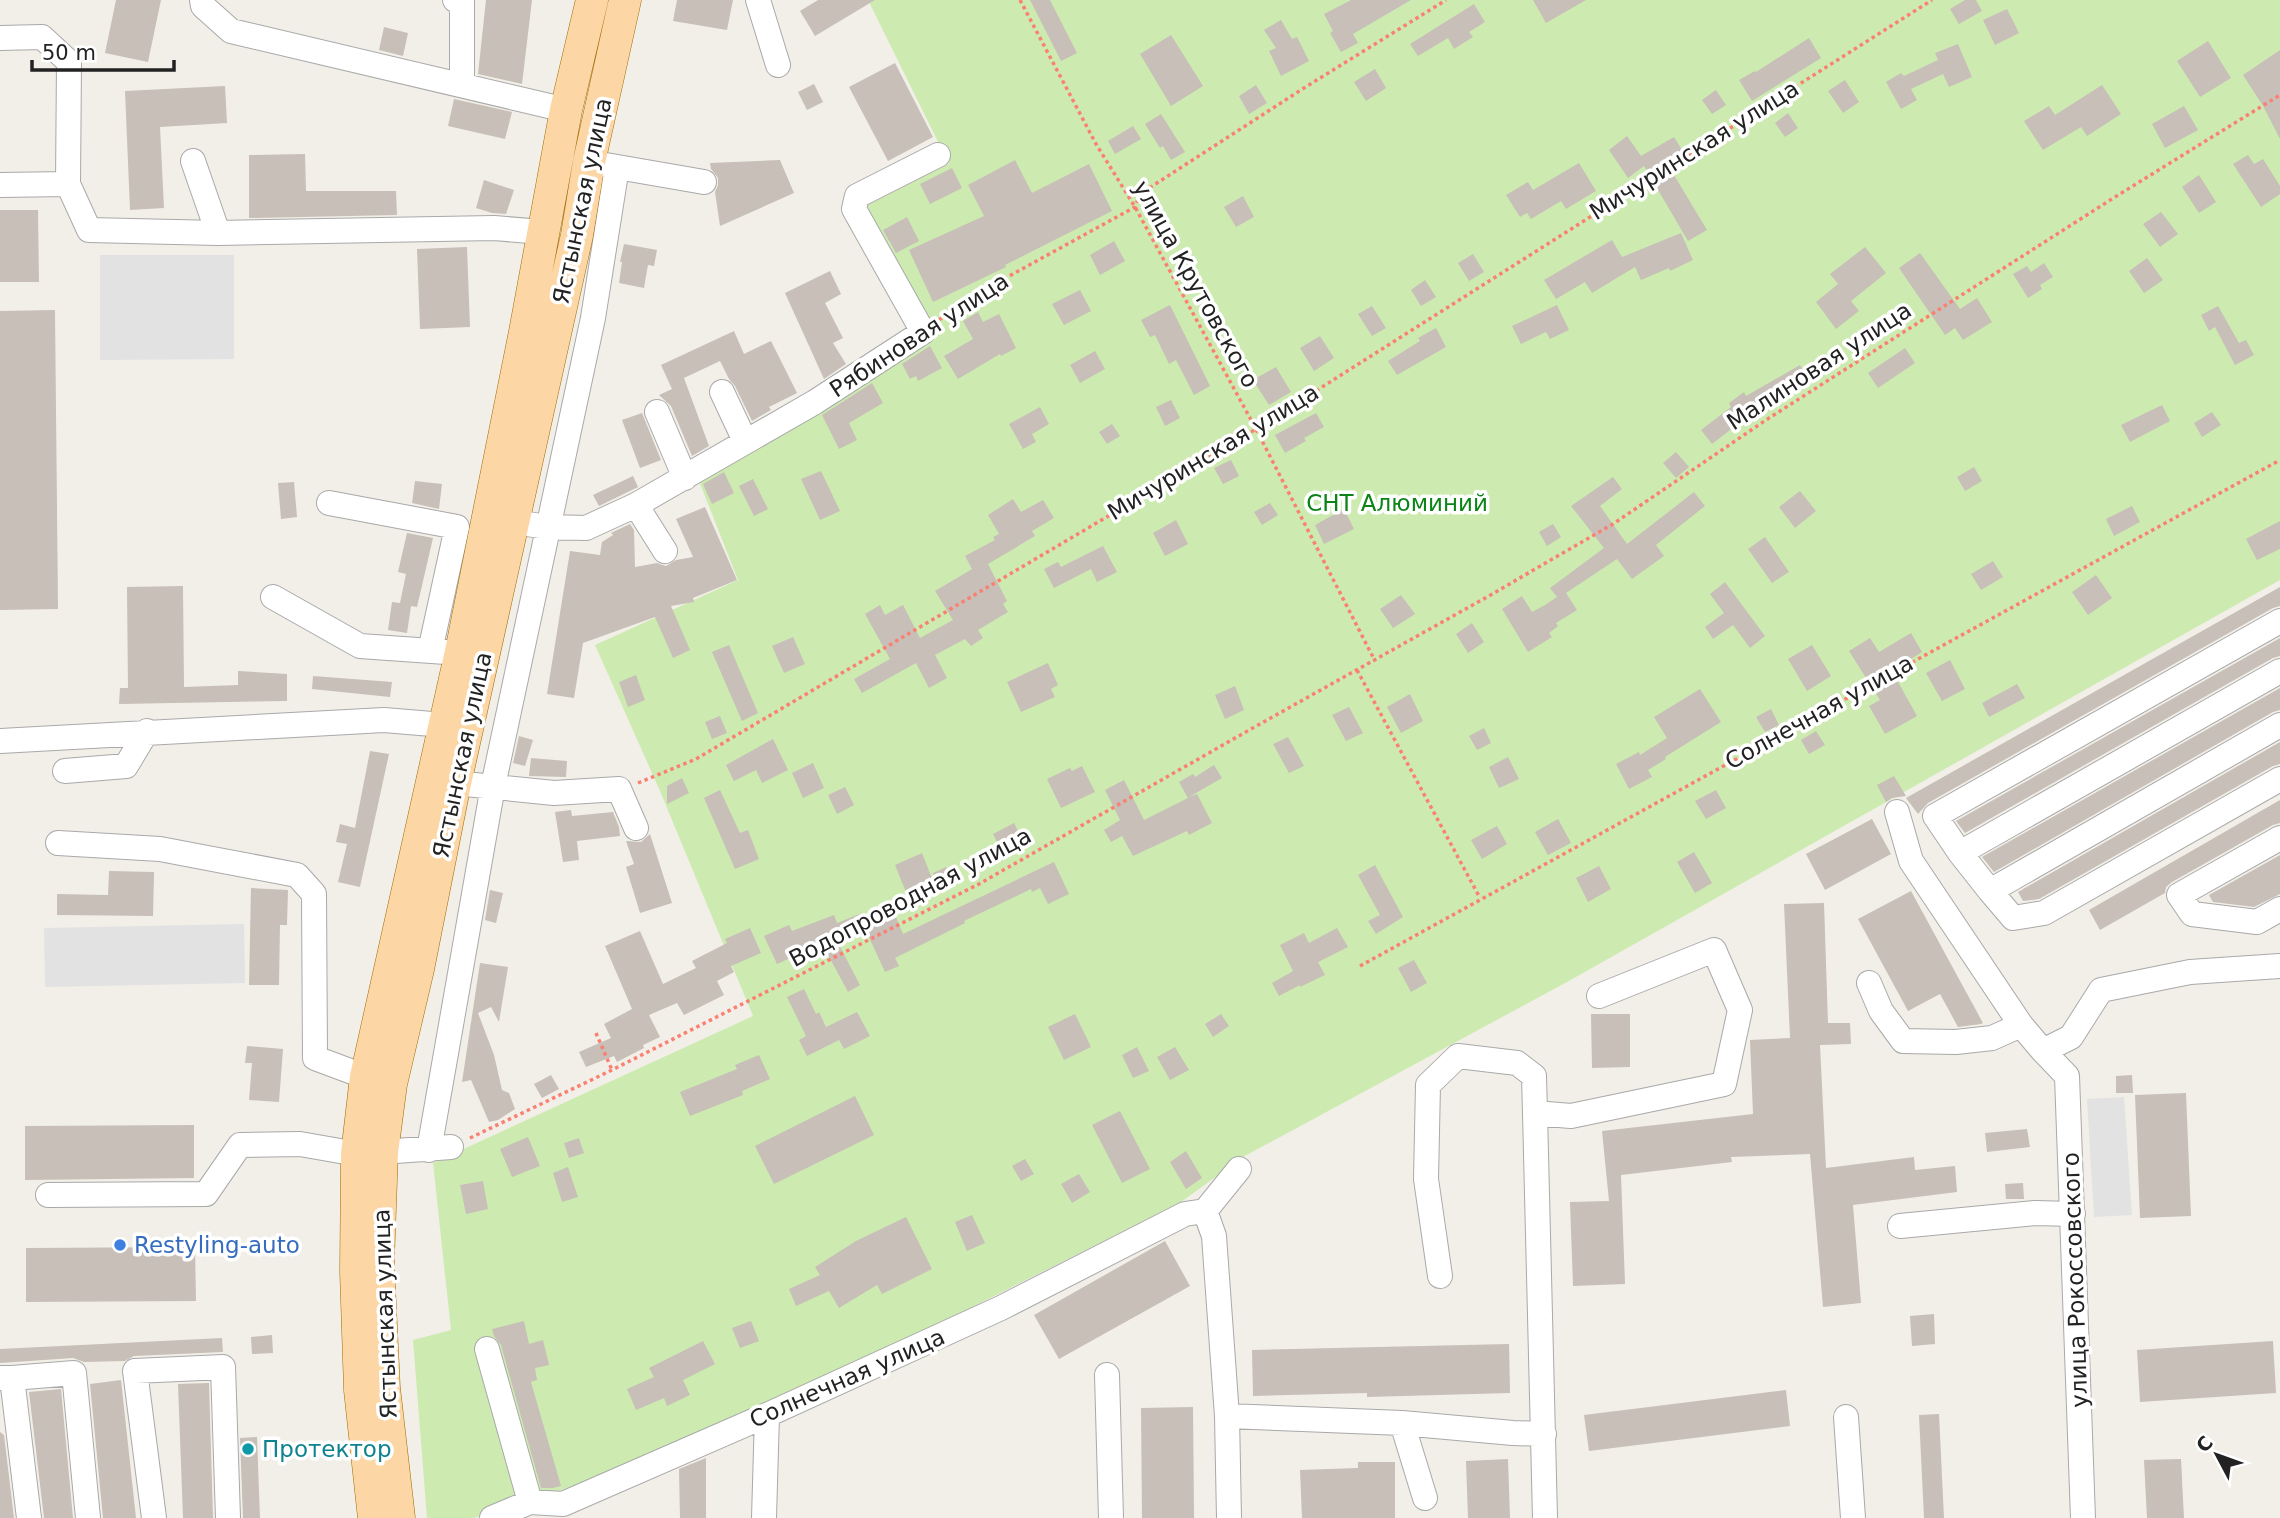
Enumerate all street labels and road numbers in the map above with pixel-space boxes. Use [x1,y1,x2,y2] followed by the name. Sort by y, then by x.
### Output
[1585,75,1803,225] street label: Мичуринская улица
[547,96,617,306] street label: Ястынская улица
[1128,176,1264,392] street label: улица Крутовского
[825,268,1013,402] street label: Рябиновая улица
[1722,297,1916,435] street label: Малиновая улица
[1103,379,1323,525] street label: Мичуринская улица
[427,650,497,860] street label: Ястынская улица
[1720,650,1918,774] street label: Солнечная улица
[785,822,1035,972] street label: Водопроводная улица
[2058,1152,2092,1408] street label: улица Рокоссовского
[368,1209,402,1419] street label: Ястынская улица
[745,1323,949,1433] street label: Солнечная улица

